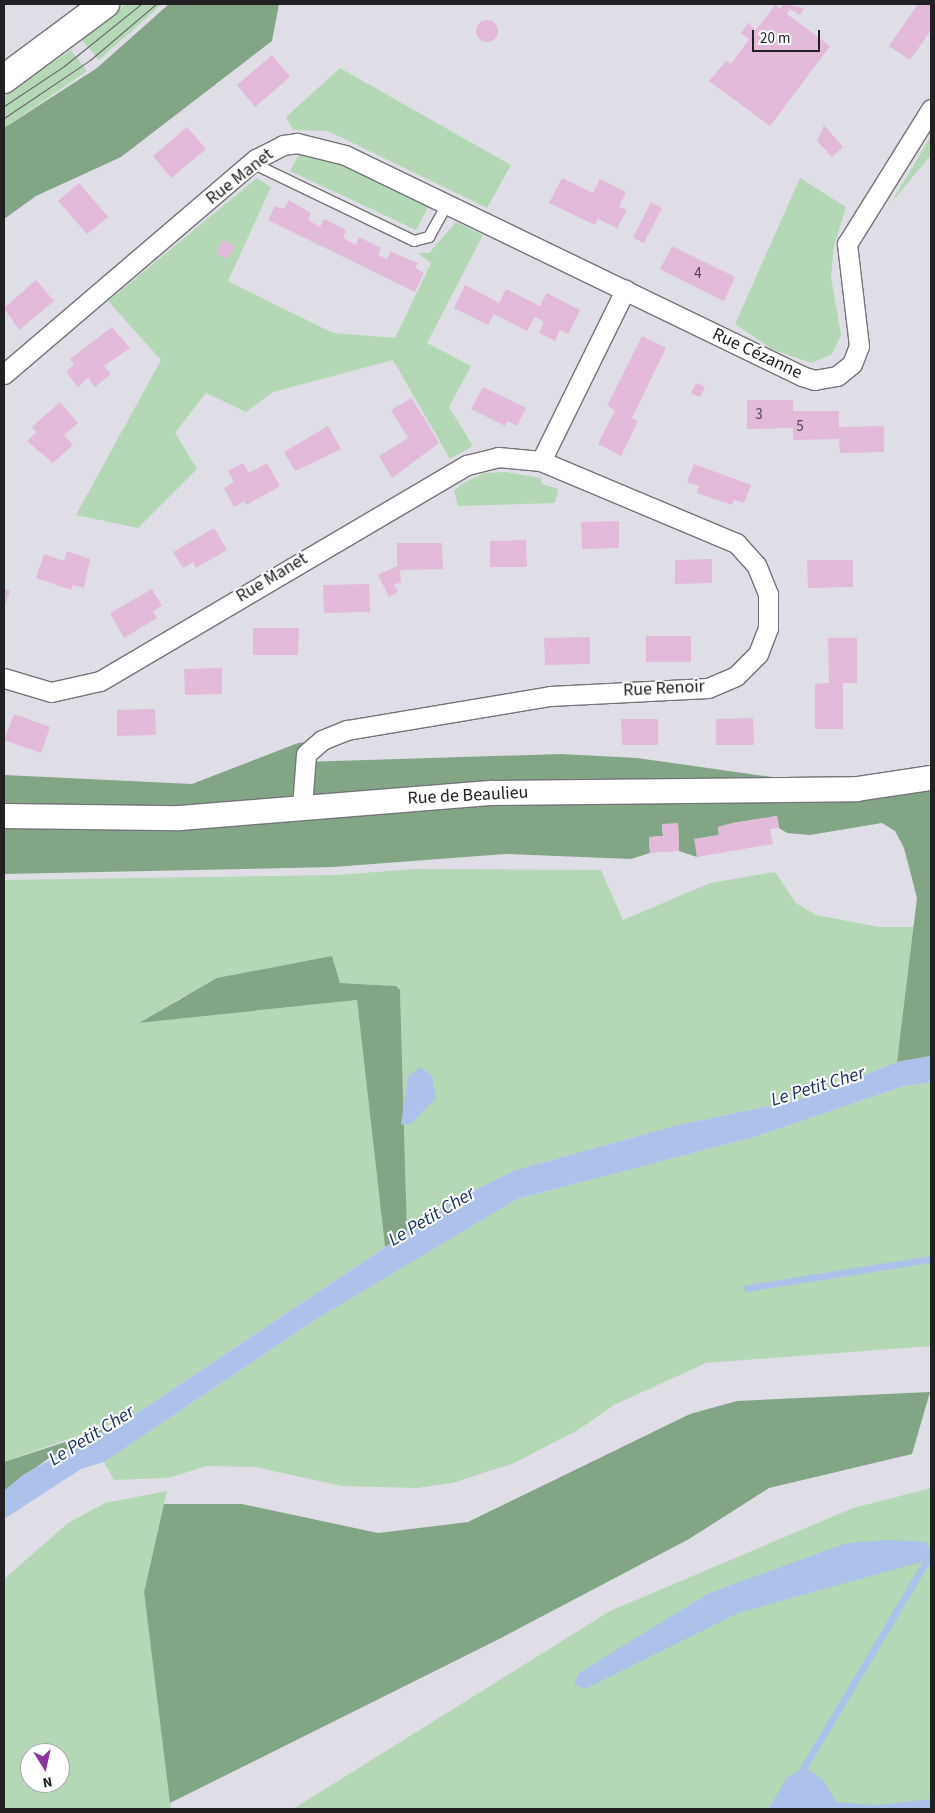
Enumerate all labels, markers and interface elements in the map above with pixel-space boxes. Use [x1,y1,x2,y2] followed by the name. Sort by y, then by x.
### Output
[755,20,822,52] scale bar
[760,28,790,49] text: 20 m
[202,144,278,210] street label: Rue Manet
[694,265,702,283] house number: 4
[709,324,805,384] street label: Rue Cézanne
[755,406,763,424] house number: 3
[796,418,804,436] house number: 5
[232,548,312,608] street label: Rue Manet
[623,676,705,702] street label: Rue Renoir
[407,782,529,810] street label: Rue de Beaulieu
[768,1062,868,1112] water label: Le Petit Cher
[385,1182,479,1252] water label: Le Petit Cher
[45,1401,139,1471] water label: Le Petit Cher
[20,1743,70,1793] north arrow
[41,1771,54,1792] text: N

